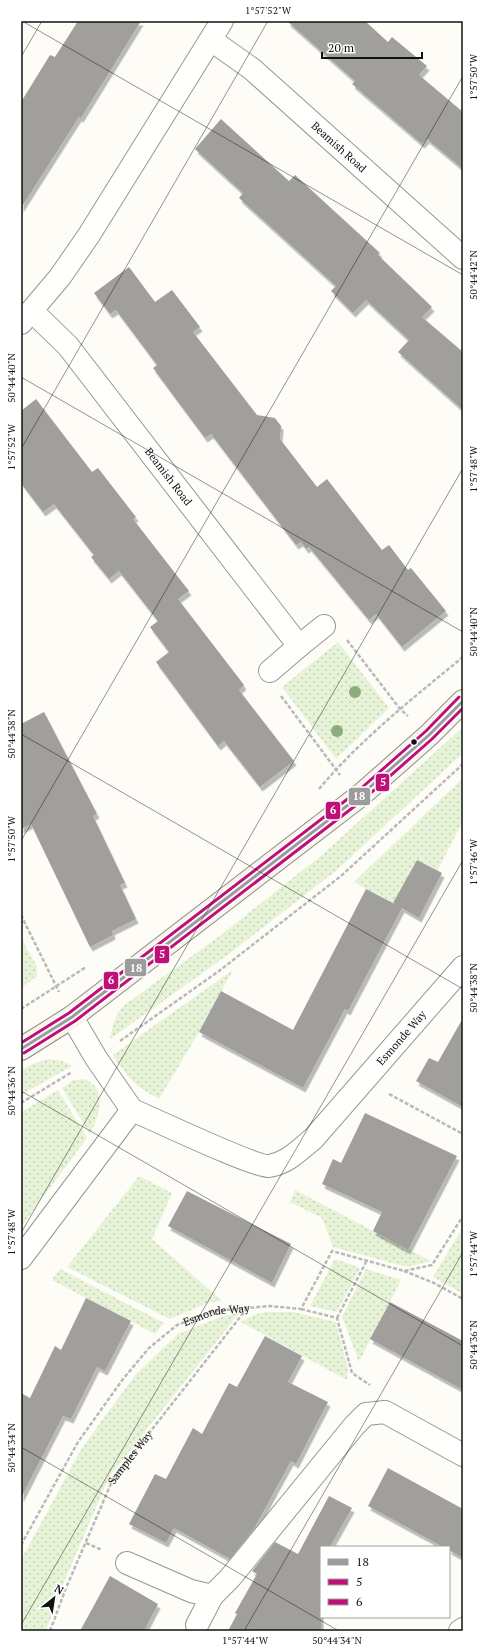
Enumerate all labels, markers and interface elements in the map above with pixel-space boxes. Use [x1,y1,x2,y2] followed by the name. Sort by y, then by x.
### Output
[245,4,292,17] text: 1°57'52"W
[322,34,422,60] scale bar
[328,40,355,55] text: 20 m
[467,53,480,100] text: 1°57'50"W
[309,119,369,175] street label: Beamish Road
[467,250,480,300] text: 50°44'42"N
[5,353,18,403] text: 50°44'40"N
[5,423,18,470] text: 1°57'52"W
[142,445,195,508] street label: Beamish Road
[467,445,480,492] text: 1°57'48"W
[467,607,480,657] text: 50°44'40"N
[5,709,18,759] text: 50°44'38"N
[409,737,419,747] unlabelled marker
[375,773,390,792] line badge: 5
[380,775,386,789] text: 5
[348,787,371,806] line badge: 18
[353,789,365,803] text: 18
[325,801,341,820] line badge: 6
[330,803,336,817] text: 6
[5,815,18,862] text: 1°57'50"W
[467,838,480,885] text: 1°57'46"W
[154,945,170,964] line badge: 5
[159,947,165,961] text: 5
[124,958,147,977] line badge: 18
[130,961,142,975] text: 18
[467,963,480,1013] text: 50°44'38"N
[103,971,119,990] line badge: 6
[108,973,114,987] text: 6
[374,1007,429,1068] street label: Esmonde Way
[5,1066,18,1116] text: 50°44'36"N
[5,1208,18,1255] text: 1°57'48"W
[467,1230,480,1277] text: 1°57'44"W
[181,1301,251,1329] street label: Esmonde Way
[467,1320,480,1370] text: 50°44'36"N
[5,1423,18,1473] text: 50°44'34"N
[105,1428,156,1486] street label: Samples Way
[320,1546,450,1618] legend
[356,1554,369,1569] text: 18
[356,1574,362,1589] text: 5
[34,1578,74,1618] north arrow
[52,1581,67,1598] text: N
[356,1594,363,1609] text: 6
[222,1634,269,1647] text: 1°57'44"W
[312,1634,362,1647] text: 50°44'34"N

